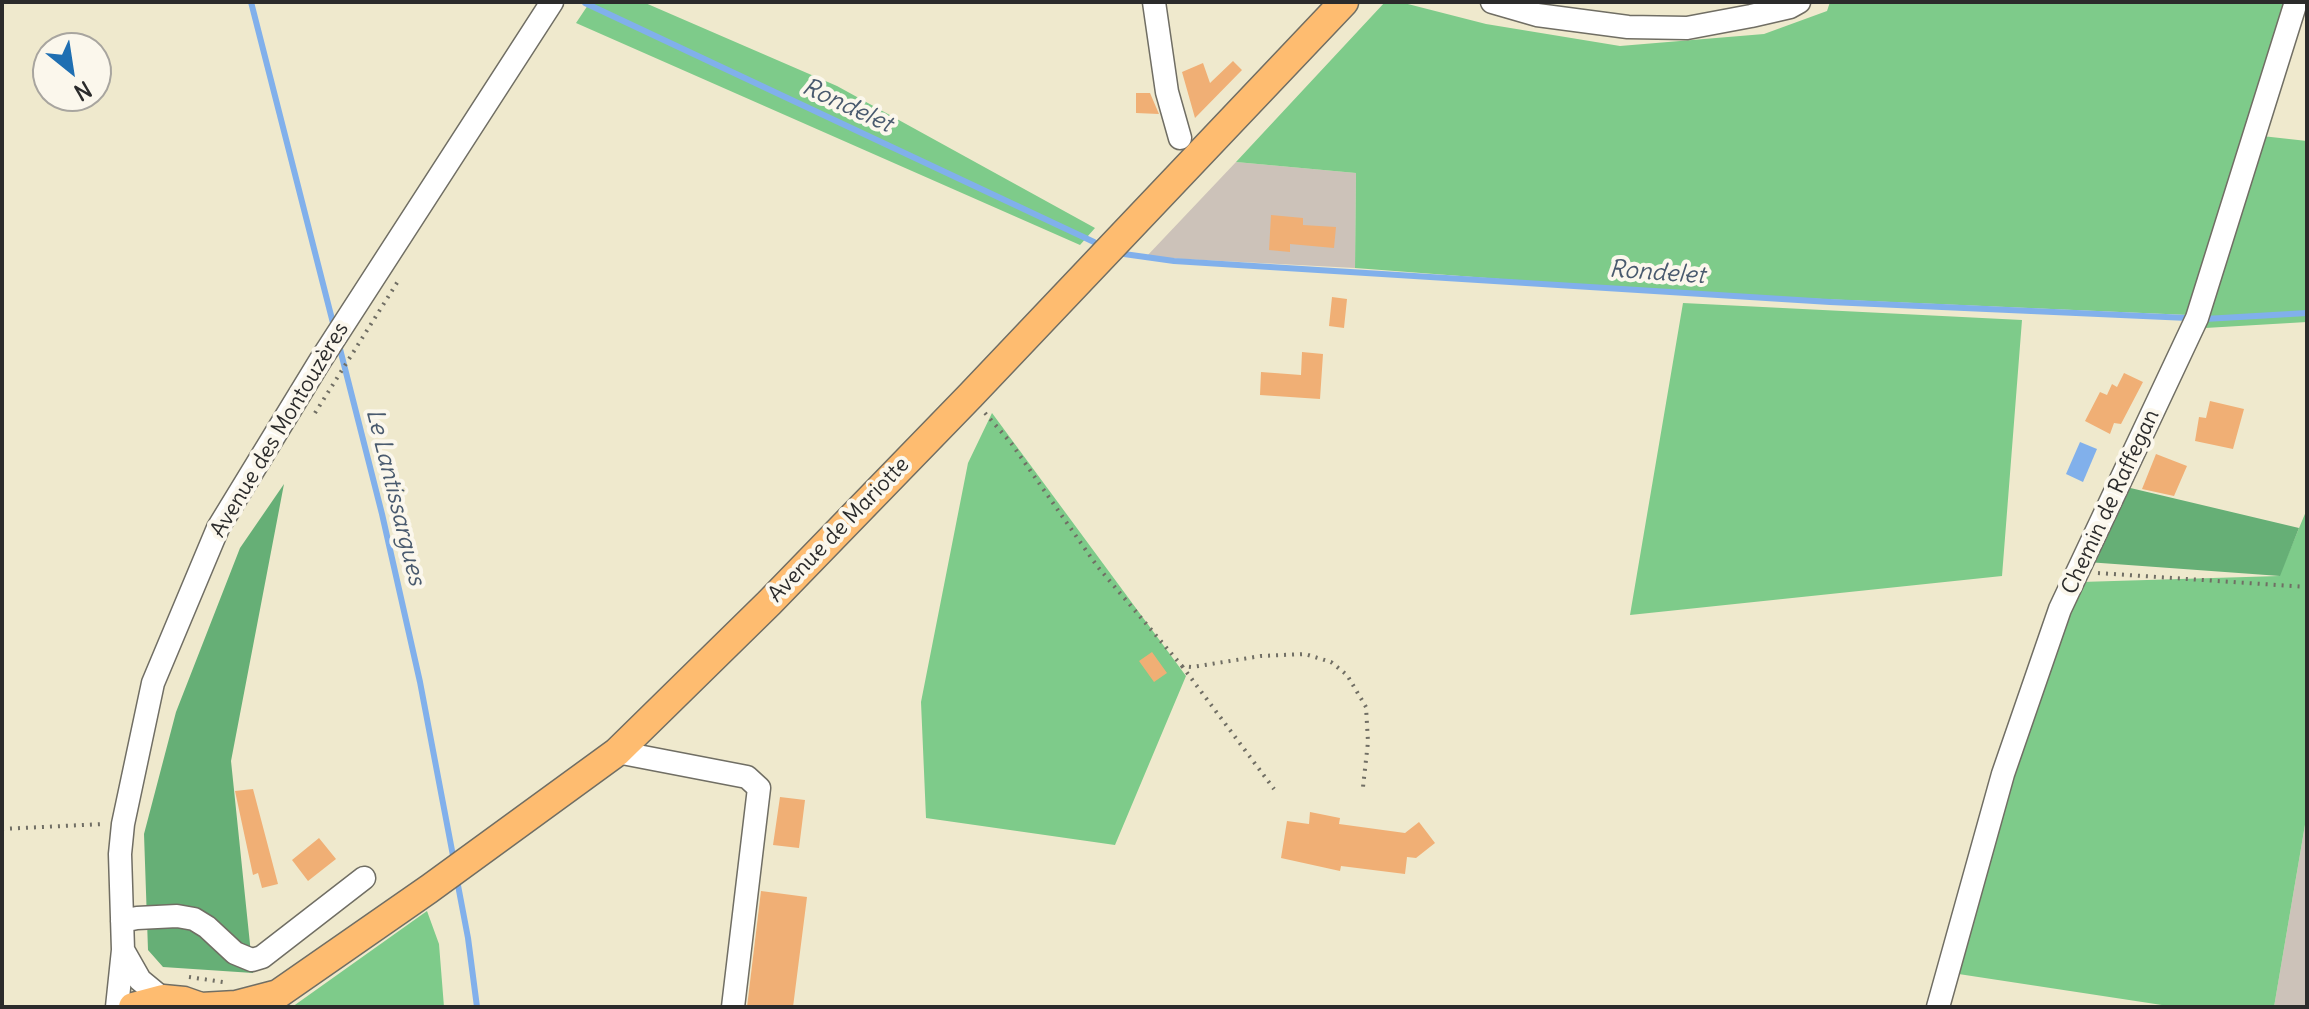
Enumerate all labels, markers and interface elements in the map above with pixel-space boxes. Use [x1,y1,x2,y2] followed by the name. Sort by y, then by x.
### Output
[32,32,112,112] north arrow
[798,73,896,139] water label: Rondelet
[69,75,97,107] text: N
[1608,255,1706,291] water label: Rondelet
[205,318,355,542] street label: Avenue des Montouzères
[2057,405,2165,599] street label: Chemin de Raffegan
[359,406,431,588] water label: Le Lantissargues
[763,452,915,608] street label: Avenue de Mariotte

